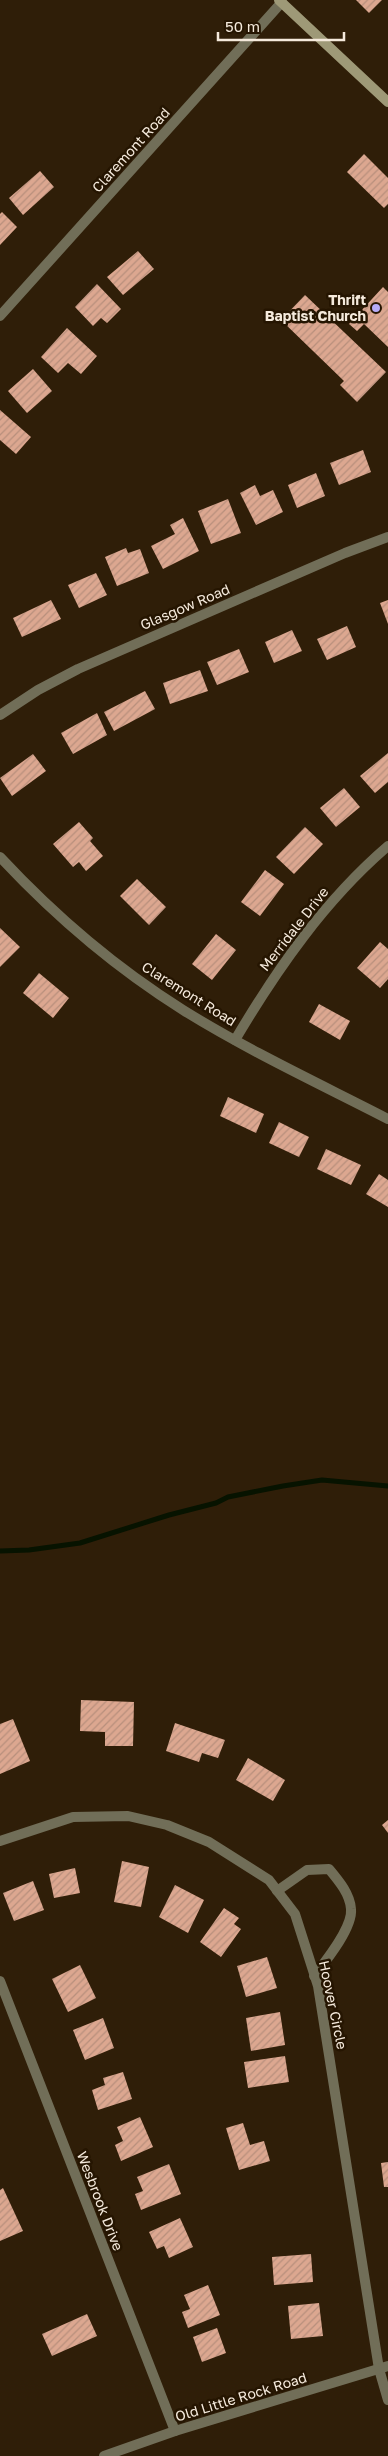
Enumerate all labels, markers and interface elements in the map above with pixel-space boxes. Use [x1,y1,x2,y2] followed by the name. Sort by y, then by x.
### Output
[218,10,344,42] scale bar
[225,17,260,35] text: 50 m
[88,104,173,195] street label: Claremont Road
[265,291,366,324] place label: Thrift Baptist Church
[370,302,382,314] marker: Thrift Baptist Church
[137,580,232,633] street label: Glasgow Road
[256,883,332,974] street label: Merridale Drive
[139,958,240,1029] street label: Claremont Road
[316,1959,351,2051] street label: Hoover Circle
[74,2149,127,2253] street label: Wesbrook Drive
[173,2368,309,2425] street label: Old Little Rock Road

